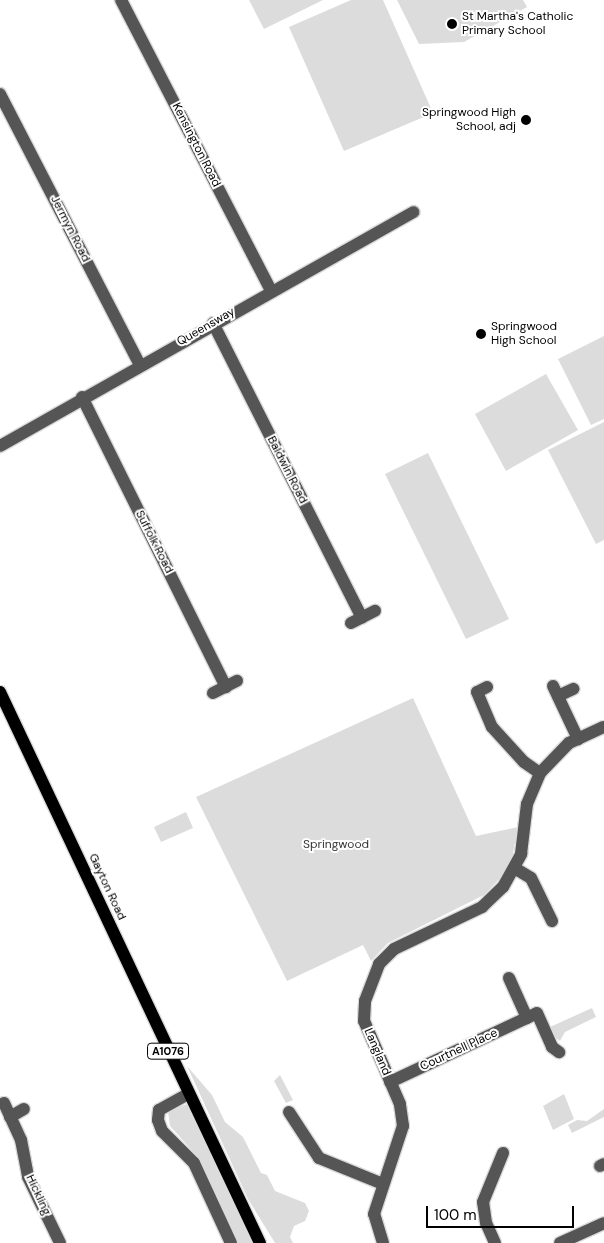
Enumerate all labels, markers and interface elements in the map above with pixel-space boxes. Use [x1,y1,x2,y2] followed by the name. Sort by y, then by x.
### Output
[462,10,573,38] place label: St Martha's Catholic Primary School
[446,18,458,30] marker: St Martha's Catholic Primary School
[169,101,223,189] street label: Kensington Road
[422,106,516,134] place label: Springwood High School, adj
[520,114,532,126] marker: Springwood High School, adj
[47,193,93,265] street label: Jermyn Road
[174,305,238,349] street label: Queensway
[491,320,557,348] place label: Springwood High School
[475,328,487,340] marker: Springwood High School
[264,434,310,506] street label: Baldwin Road
[132,508,176,576] street label: Suffolk Road
[303,838,369,852] park label: Springwood
[85,851,129,923] street label: Gayton Road
[361,1026,393,1078] street label: Langland
[418,1026,500,1074] street label: Courtnell Place
[147,1042,189,1060] road number: A1076
[22,1172,54,1218] street label: Hickling
[429,1196,576,1228] scale bar
[434,1205,477,1225] text: 100 m

